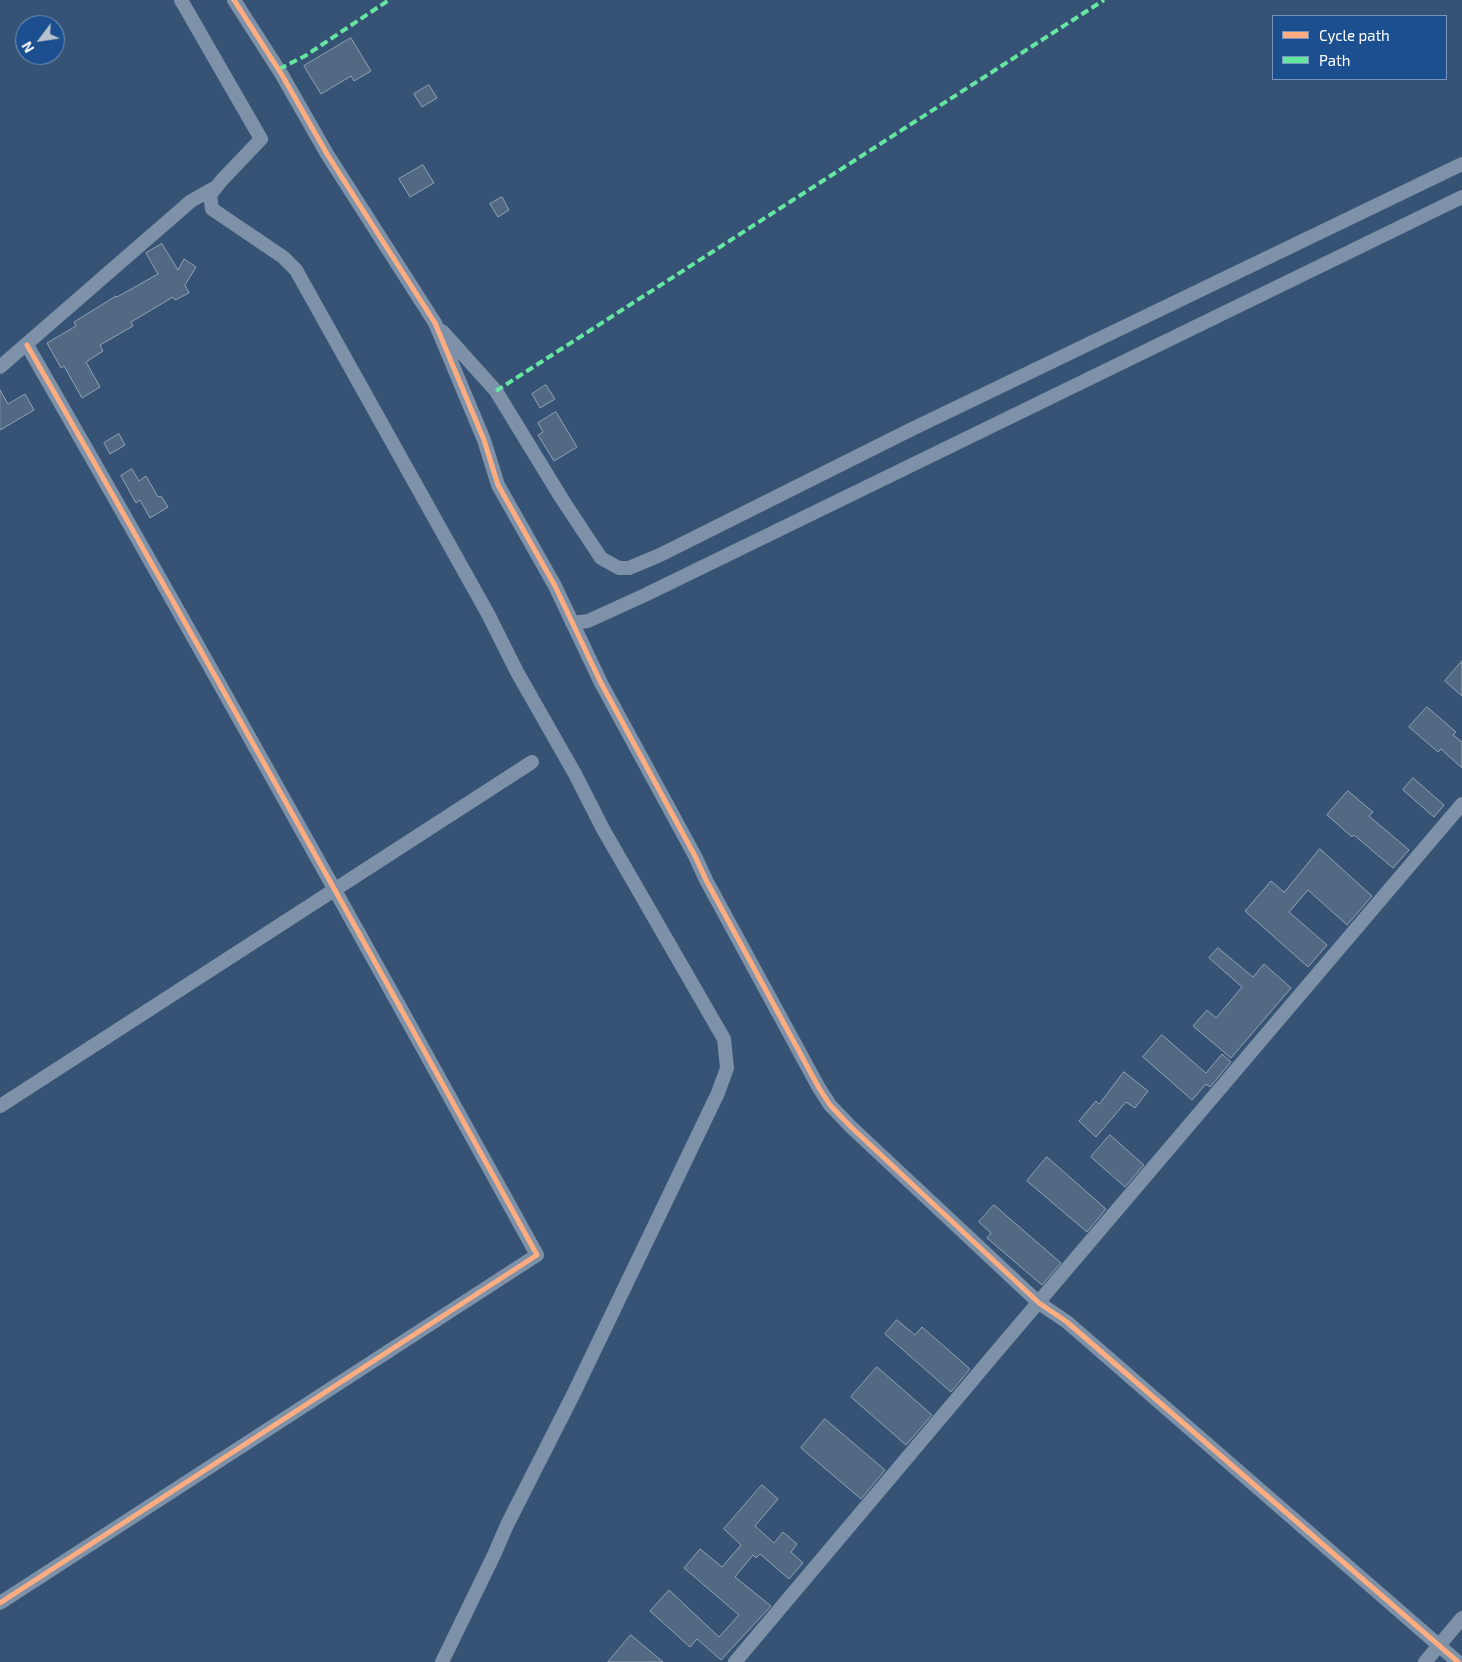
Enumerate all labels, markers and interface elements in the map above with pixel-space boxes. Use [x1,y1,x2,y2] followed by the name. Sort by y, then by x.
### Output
[15,15,65,65] north arrow
[1272,15,1447,80] legend
[1319,26,1390,44] text: Cycle path
[18,39,37,56] text: N
[1319,51,1350,69] text: Path

